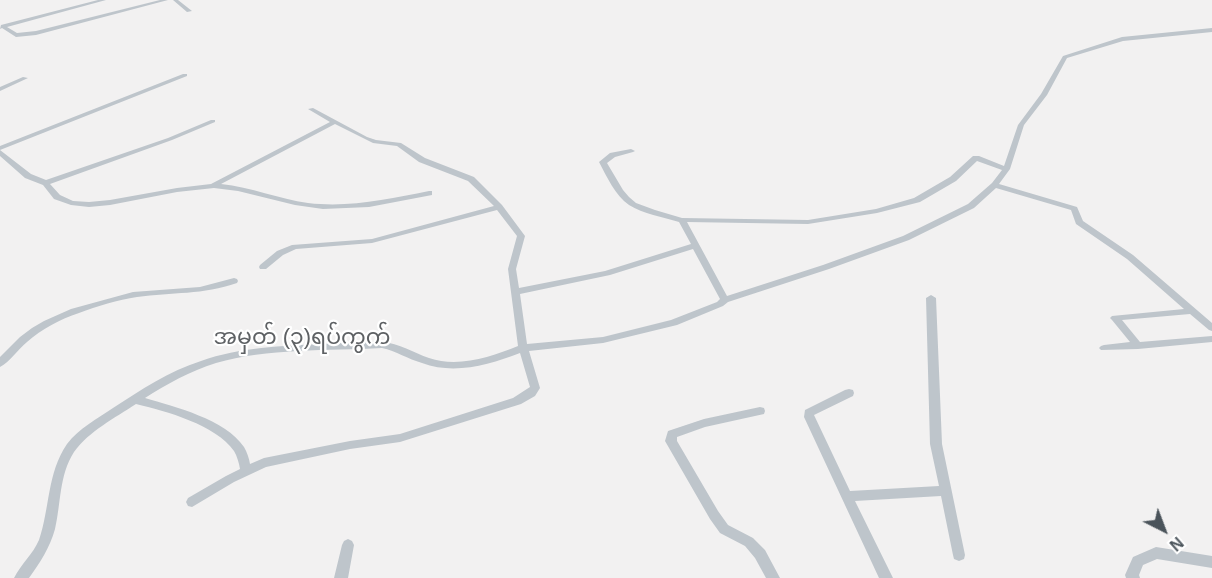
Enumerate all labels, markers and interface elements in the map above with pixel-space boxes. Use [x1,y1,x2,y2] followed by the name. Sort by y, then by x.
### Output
[214,325,390,351] district label: အမှတ် (၃)ရပ်ကွက်
[1134,500,1194,560] north arrow
[1166,534,1186,554] text: N

